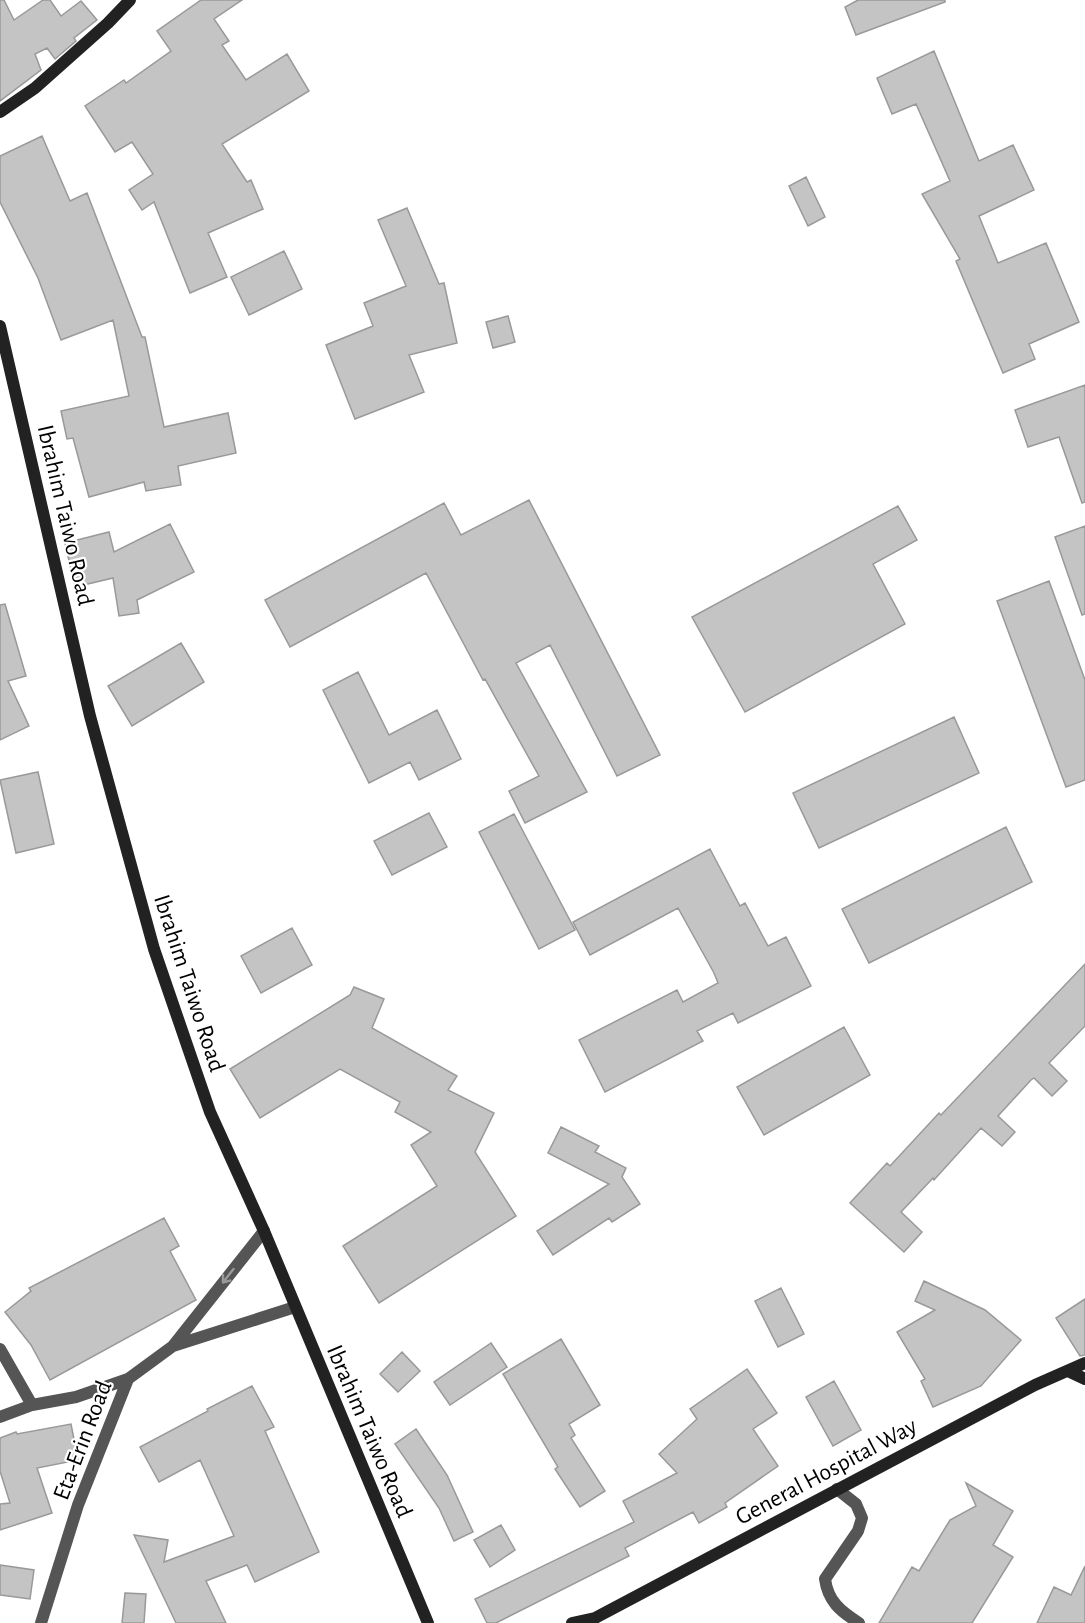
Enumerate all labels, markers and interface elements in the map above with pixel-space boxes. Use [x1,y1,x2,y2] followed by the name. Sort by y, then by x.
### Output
[33,422,98,608] street label: Ibrahim Taiwo Road
[149,892,229,1075] street label: Ibrahim Taiwo Road
[221,1268,234,1284] one-way arrow
[322,1342,416,1521] street label: Ibrahim Taiwo Road
[49,1377,117,1503] street label: Eta-Erin Road
[732,1414,921,1530] street label: General Hospital Way

